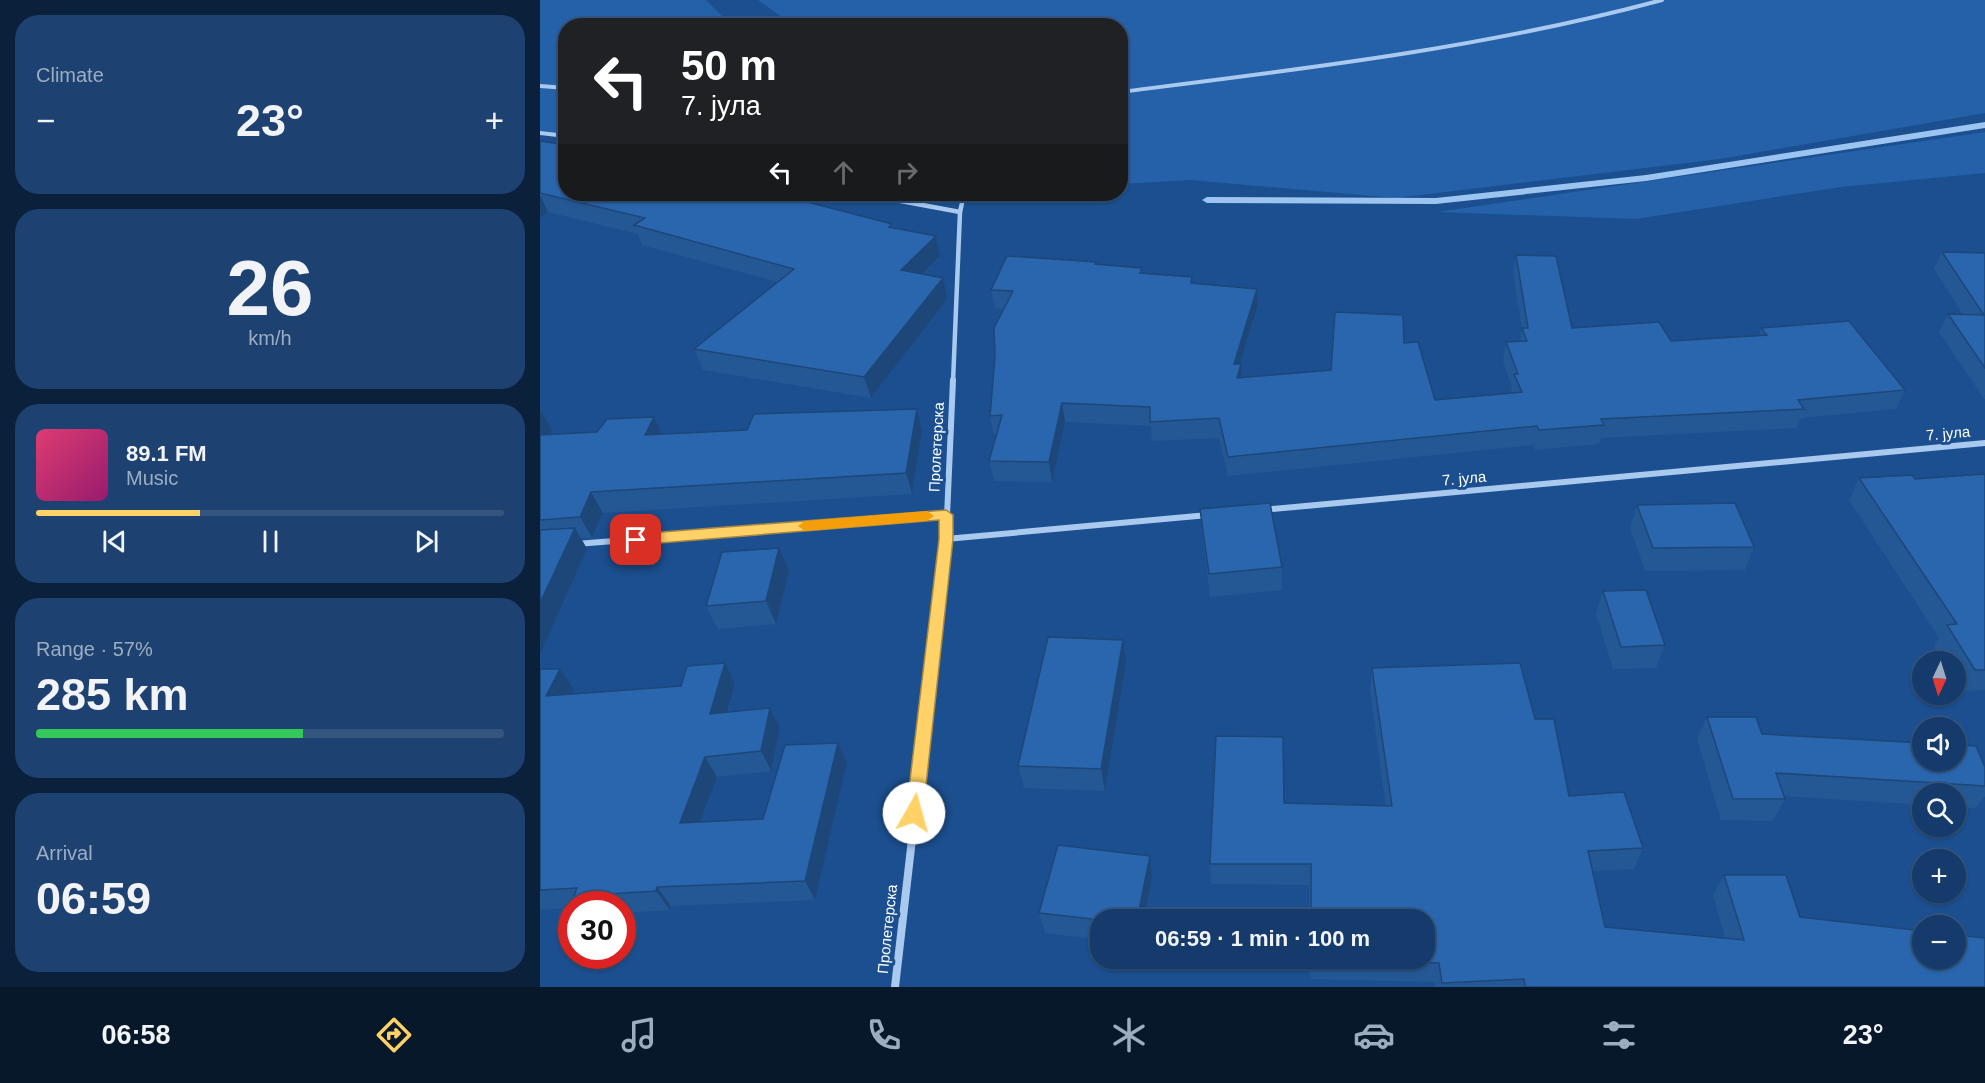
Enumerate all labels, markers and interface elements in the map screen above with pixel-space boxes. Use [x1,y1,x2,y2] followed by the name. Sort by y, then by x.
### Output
[582,42,660,120] icon: left
[681,42,777,89] text: 50 m
[36,64,104,86] text: Climate
[681,91,761,121] text: 7. јула
[236,95,304,146] text: 23°
[36,102,55,139] text: −
[485,102,504,139] text: +
[764,156,797,189] icon: left
[827,156,860,189] icon: ahead
[890,156,923,189] icon: right
[227,244,313,332] text: 26
[248,327,292,349] text: km/h
[925,401,947,492] street label: Пролетерска
[1925,423,1971,443] street label: 7. јула
[126,441,207,466] text: 89.1 FM
[126,467,178,489] text: Music
[1441,468,1487,488] street label: 7. јула
[610,514,661,565] pin
[619,523,652,556] icon: arrive
[98,525,131,558] icon: previous
[254,525,287,558] icon: pause
[410,525,443,558] icon: next
[36,638,153,660] text: Range · 57%
[1912,651,1966,705] north arrow
[1912,651,1966,969] map controls
[36,669,189,720] text: 285 km
[1912,717,1966,771] button: sound
[882,781,946,845] position arrow
[1912,783,1966,837] button: search
[36,842,93,864] text: Arrival
[1912,849,1966,903] button: +
[36,873,151,924] text: 06:59
[874,883,900,975] street label: Пролетерска
[558,891,636,969] speed limit sign: 30
[1912,915,1966,969] button: −
[1155,926,1370,951] text: 06:59 · 1 min · 100 m
[373,1014,415,1056] icon: directions
[618,1014,660,1056] icon: music
[863,1014,905,1056] icon: phone
[1108,1014,1150,1056] icon: climate
[1353,1014,1395,1056] icon: car
[1598,1014,1640,1056] icon: filters
[101,1020,171,1050] text: 06:58
[1843,1020,1883,1050] text: 23°

